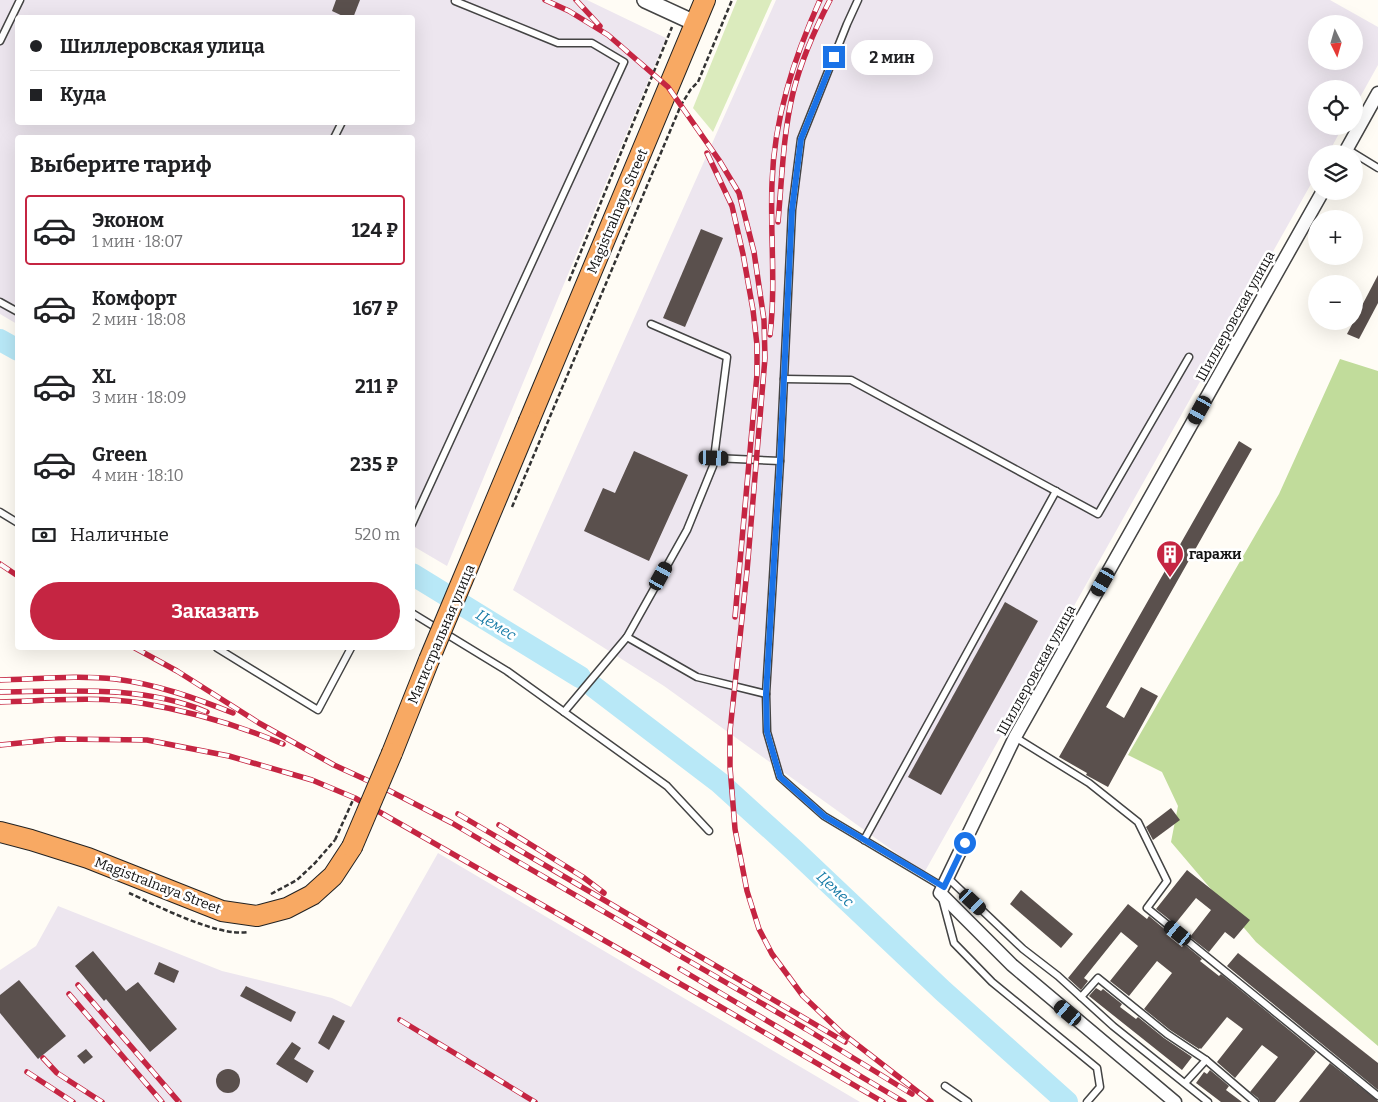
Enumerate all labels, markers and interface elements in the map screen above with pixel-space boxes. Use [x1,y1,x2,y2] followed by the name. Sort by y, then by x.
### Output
[1308,15,1362,70] north arrow
[1308,15,1363,330] map controls
[60,35,265,58] text: Шиллеровская улица
[852,40,934,74] callout: 2 мин
[823,46,845,68] route end
[869,48,915,67] text: 2 мин
[1308,80,1363,135] button: locate
[60,83,106,106] text: Куда
[1308,145,1363,200] button: layers
[583,146,651,276] street label: Magistralnaya Street
[30,151,211,178] text: Выберите тариф
[32,208,77,253] icon: car
[92,209,164,232] text: Эконом
[1308,210,1363,265] button: +
[352,219,398,242] text: 124 ₽
[92,232,182,251] text: 1 мин · 18:07
[1192,248,1279,384] street label: Шиллеровская улица
[1308,275,1363,330] button: −
[32,286,77,331] icon: car
[92,287,177,310] text: Комфорт
[353,297,398,320] text: 167 ₽
[92,310,186,329] text: 2 мин · 18:08
[32,364,77,409] icon: car
[92,365,116,388] text: XL
[355,375,398,398] text: 211 ₽
[92,388,186,407] text: 3 мин · 18:09
[1186,393,1213,427] car
[32,442,77,487] icon: car
[92,443,147,466] text: Green
[698,450,729,466] car
[350,453,398,476] text: 235 ₽
[92,466,184,485] text: 4 мин · 18:10
[30,521,58,549] icon: cash
[70,523,169,546] text: Наличные
[354,525,400,544] text: 520 m
[1155,539,1185,578] building icon: гаражи
[1189,546,1242,563] place label: гаражи
[647,559,674,593] car
[404,562,479,707] street label: Магистральная улица
[1089,565,1116,599] car
[30,582,400,640] button: Заказать
[993,602,1080,738] street label: Шиллеровская улица
[473,606,520,645] water label: Цемес
[954,832,976,854] route start
[92,853,223,917] street label: Magistralnaya Street
[813,867,858,911] water label: Цемес
[956,886,989,918] car
[1161,918,1194,948] car
[1051,998,1084,1028] car

